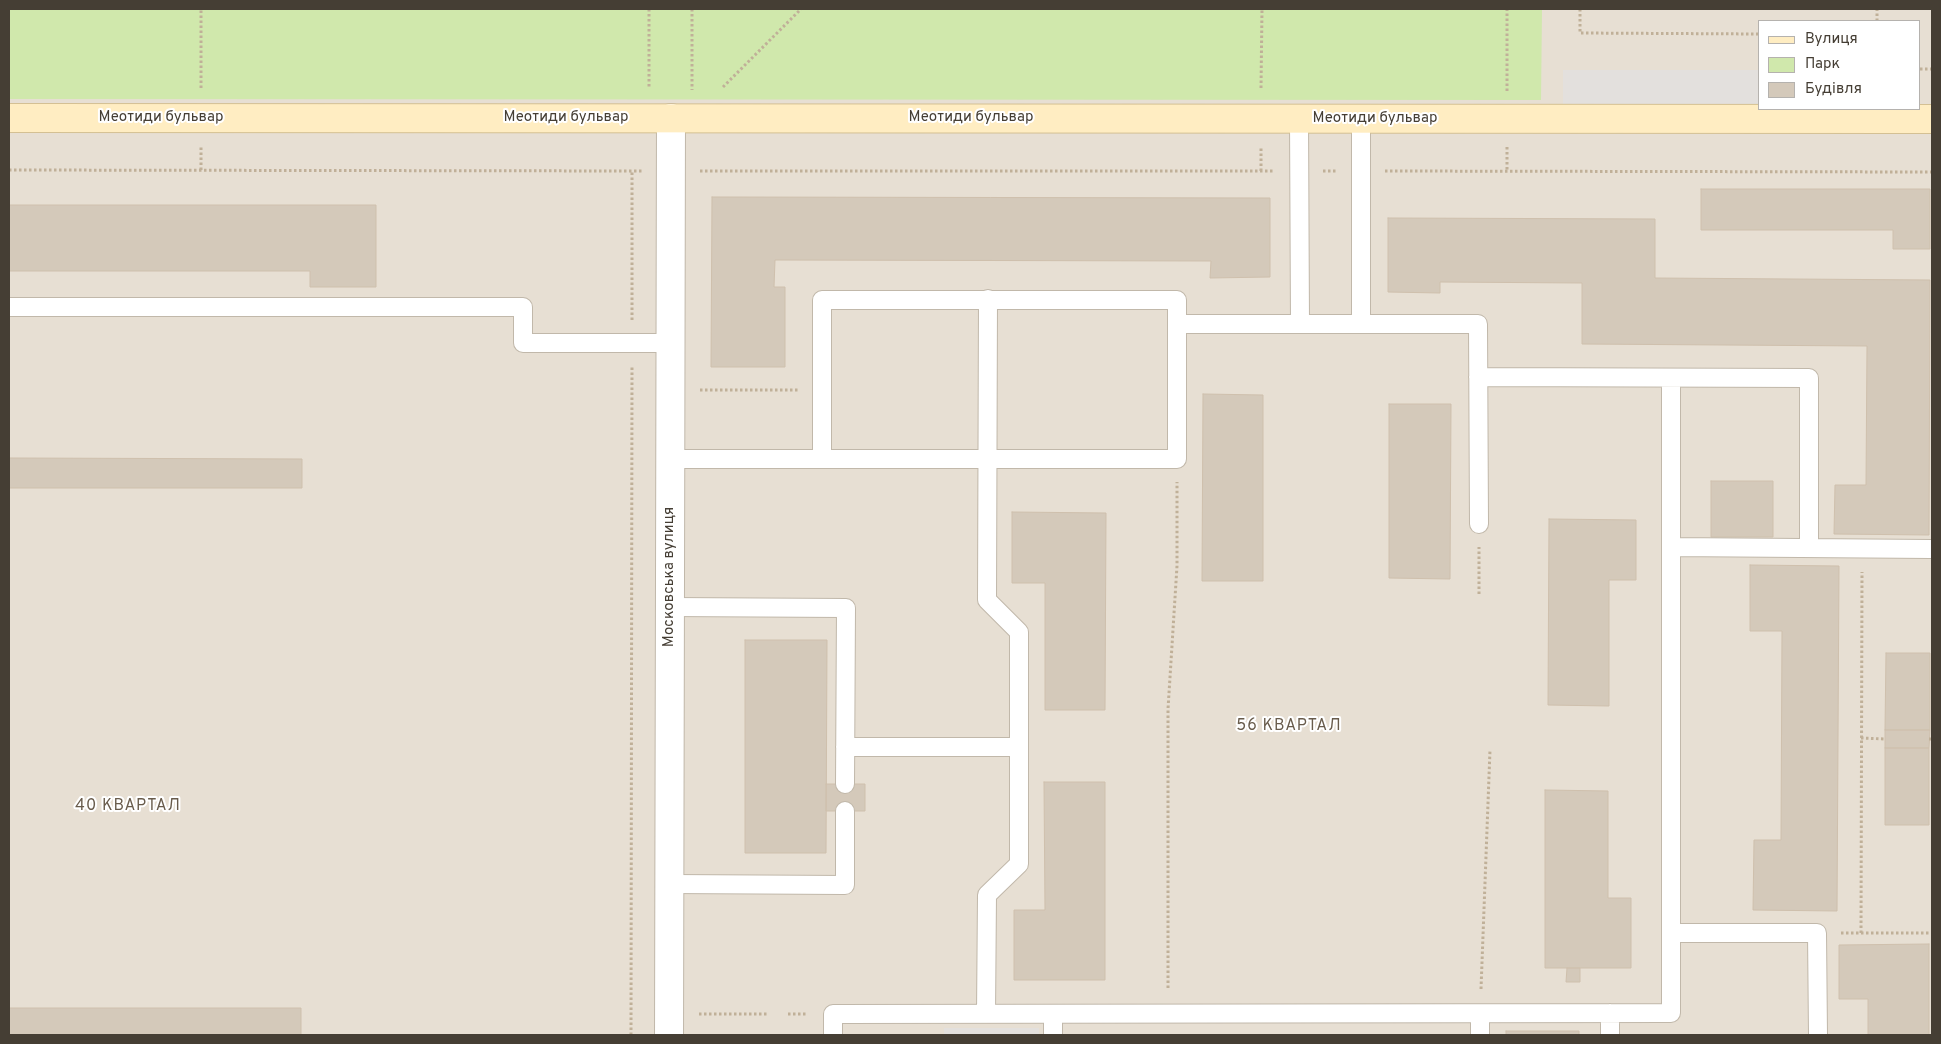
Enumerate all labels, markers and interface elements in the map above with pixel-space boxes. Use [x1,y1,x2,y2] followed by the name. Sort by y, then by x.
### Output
[1758,20,1921,110] legend
[1805,30,1858,49] text: Вулиця
[1805,55,1840,74] text: Парк
[1805,80,1862,99] text: Будівля
[99,109,223,127] street label: Меотиди бульвар
[504,109,628,127] street label: Меотиди бульвар
[909,109,1033,127] street label: Меотиди бульвар
[1313,110,1437,128] street label: Меотиди бульвар
[661,507,679,647] street label: Московська вулиця
[1235,717,1343,737] district label: 56 КВАРТАЛ
[74,797,182,817] district label: 40 КВАРТАЛ

